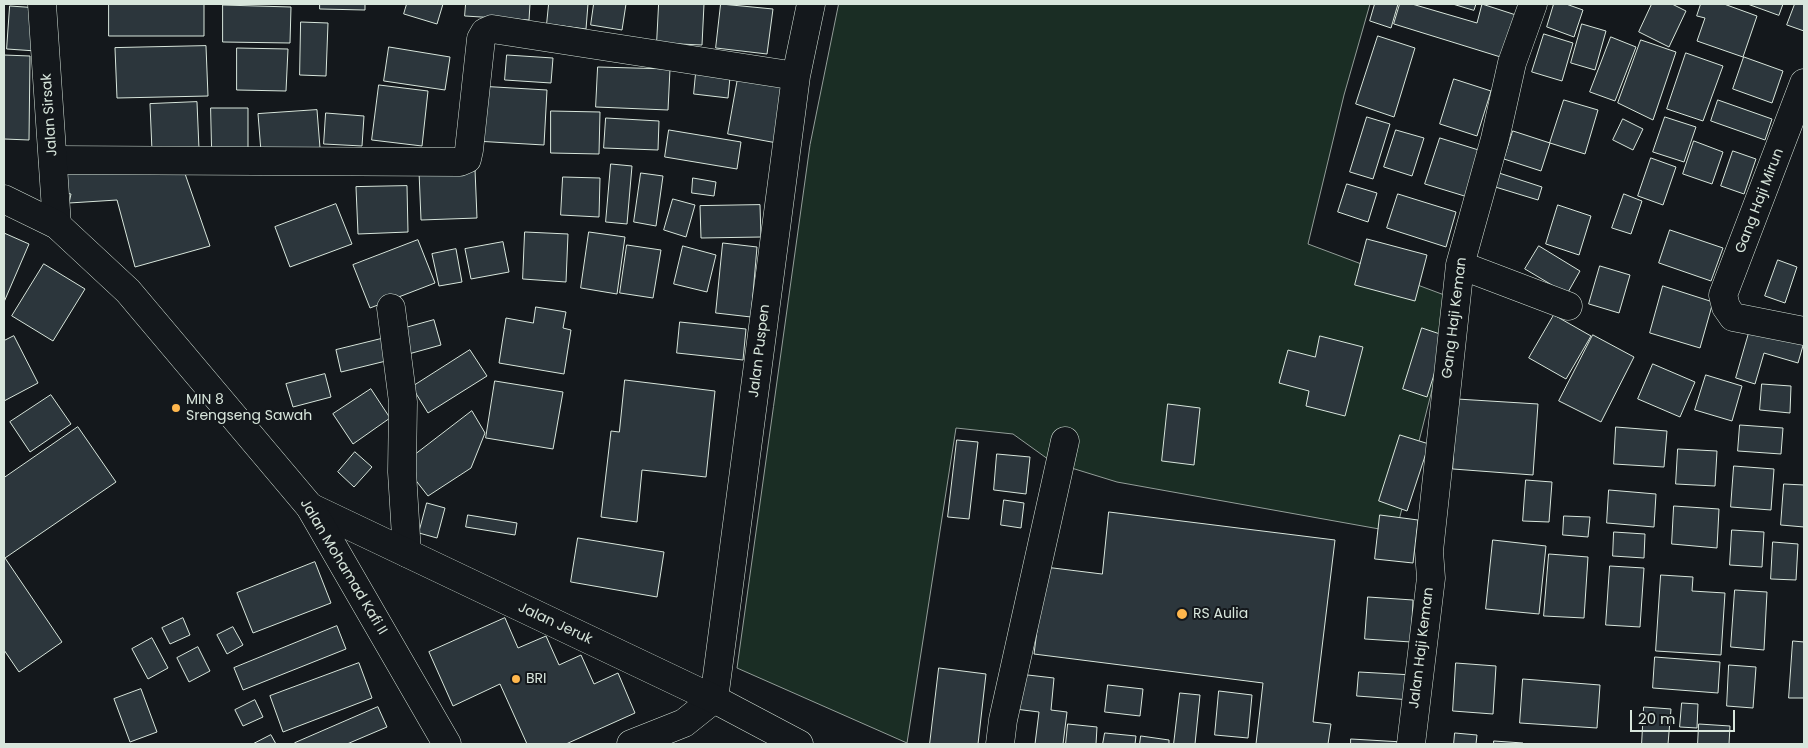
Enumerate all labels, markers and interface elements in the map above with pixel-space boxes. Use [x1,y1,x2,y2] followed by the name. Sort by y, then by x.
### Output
[39,73,61,157] street label: Jalan Sirsak
[1732,146,1788,256] street label: Gang Haji Mirun
[1439,256,1471,380] street label: Gang Haji Keman
[746,303,774,399] street label: Jalan Puspen
[186,392,312,424] place label: MIN 8 Srengseng Sawah
[170,402,182,414] marker: MIN 8 Srengseng Sawah
[296,496,390,638] street label: Jalan Mohamad Kafi II
[1406,586,1438,710] street label: Jalan Haji Keman
[515,599,595,649] street label: Jalan Jeruk
[1193,606,1248,622] place label: RS Aulia
[1175,607,1189,621] marker: RS Aulia
[526,671,547,687] place label: BRI
[510,673,522,685] marker: BRI
[1633,700,1738,732] scale bar
[1638,708,1676,729] text: 20 m

